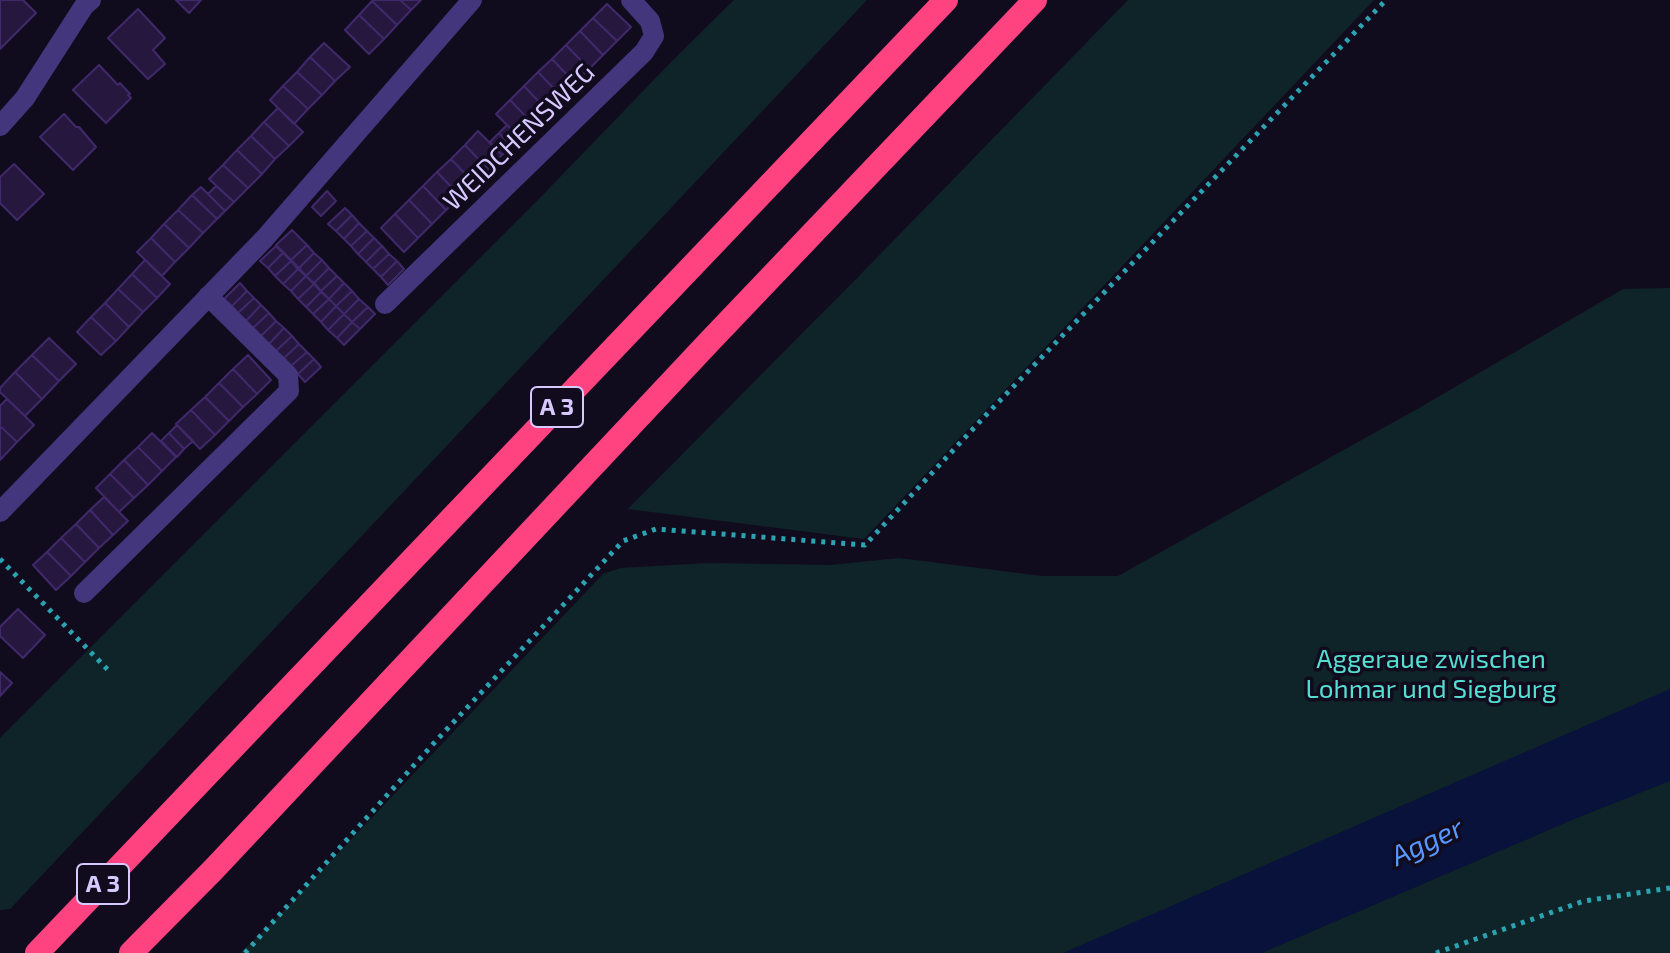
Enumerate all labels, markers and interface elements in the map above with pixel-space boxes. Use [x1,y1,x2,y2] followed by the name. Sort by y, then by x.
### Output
[437,57,601,217] street label: WEIDCHENSWEG
[531,387,583,427] road number: A 3
[1305,643,1557,704] park label: Aggeraue zwischen Lohmar und Siegburg
[1386,811,1468,873] water label: Agger
[77,864,129,904] road number: A 3

